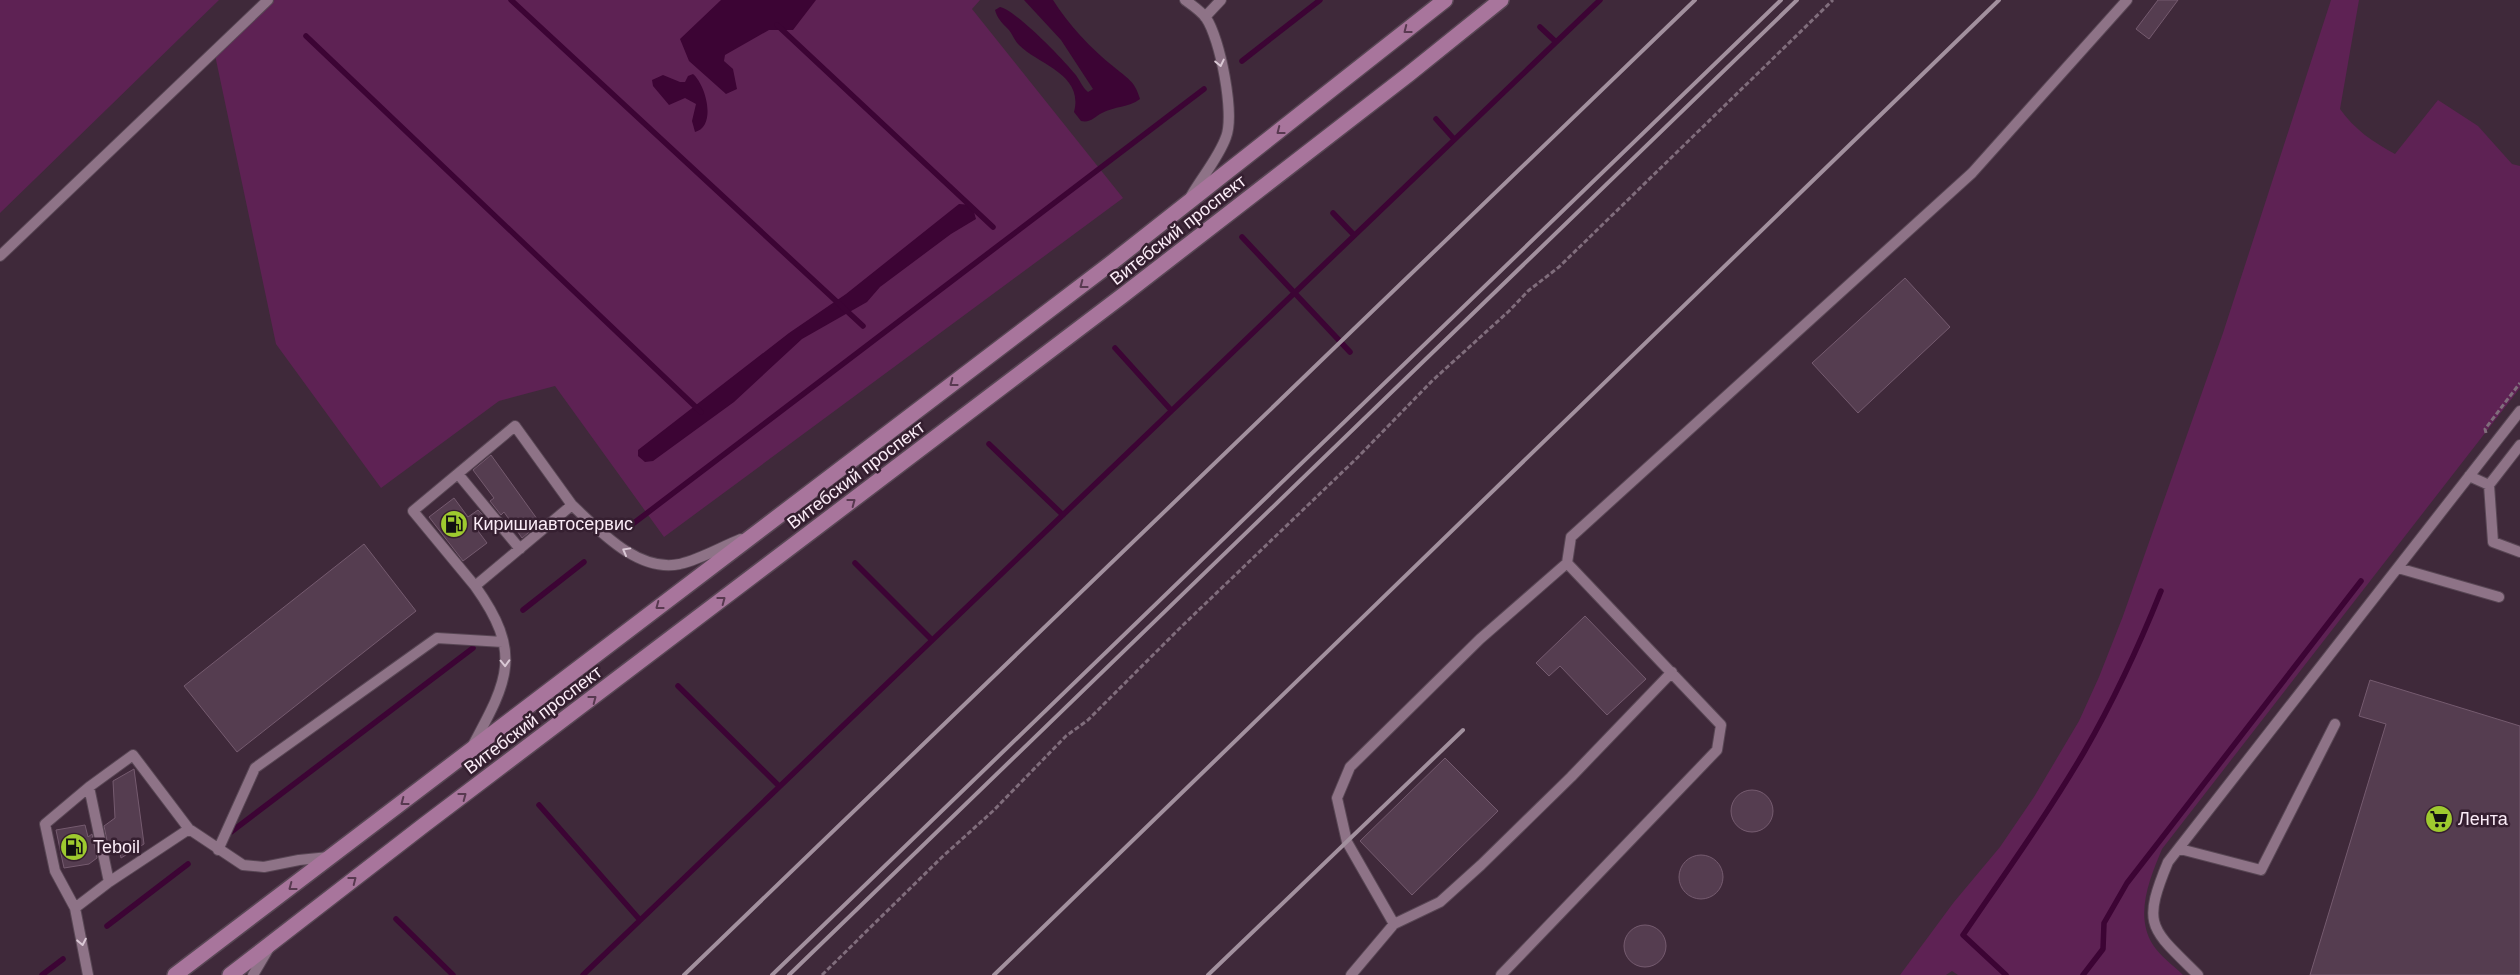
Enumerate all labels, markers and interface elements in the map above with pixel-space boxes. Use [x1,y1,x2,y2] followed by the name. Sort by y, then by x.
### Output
[1404,25,1413,33] one-way arrow
[1215,59,1225,68] one-way arrow
[1277,125,1286,133] one-way arrow
[1106,171,1250,289] street label: Витебский проспект
[1080,279,1089,287] one-way arrow
[950,377,959,385] one-way arrow
[783,417,929,533] street label: Витебский проспект
[846,499,856,508] one-way arrow
[439,509,469,539] fuel station icon: Киришиавтосервис
[473,514,633,534] place label: Киришиавтосервис
[622,547,631,557] one-way arrow
[717,597,726,606] one-way arrow
[656,601,665,609] one-way arrow
[500,659,511,667] one-way arrow
[460,662,606,778] street label: Витебский проспект
[587,696,596,704] one-way arrow
[457,793,466,801] one-way arrow
[400,796,410,805] one-way arrow
[2424,804,2454,834] supermarket icon: Лента
[2458,809,2509,829] place label: Лента
[59,832,89,862] fuel station icon: Teboil
[93,837,140,857] place label: Teboil
[347,877,356,885] one-way arrow
[289,881,298,889] one-way arrow
[76,937,86,946] one-way arrow

